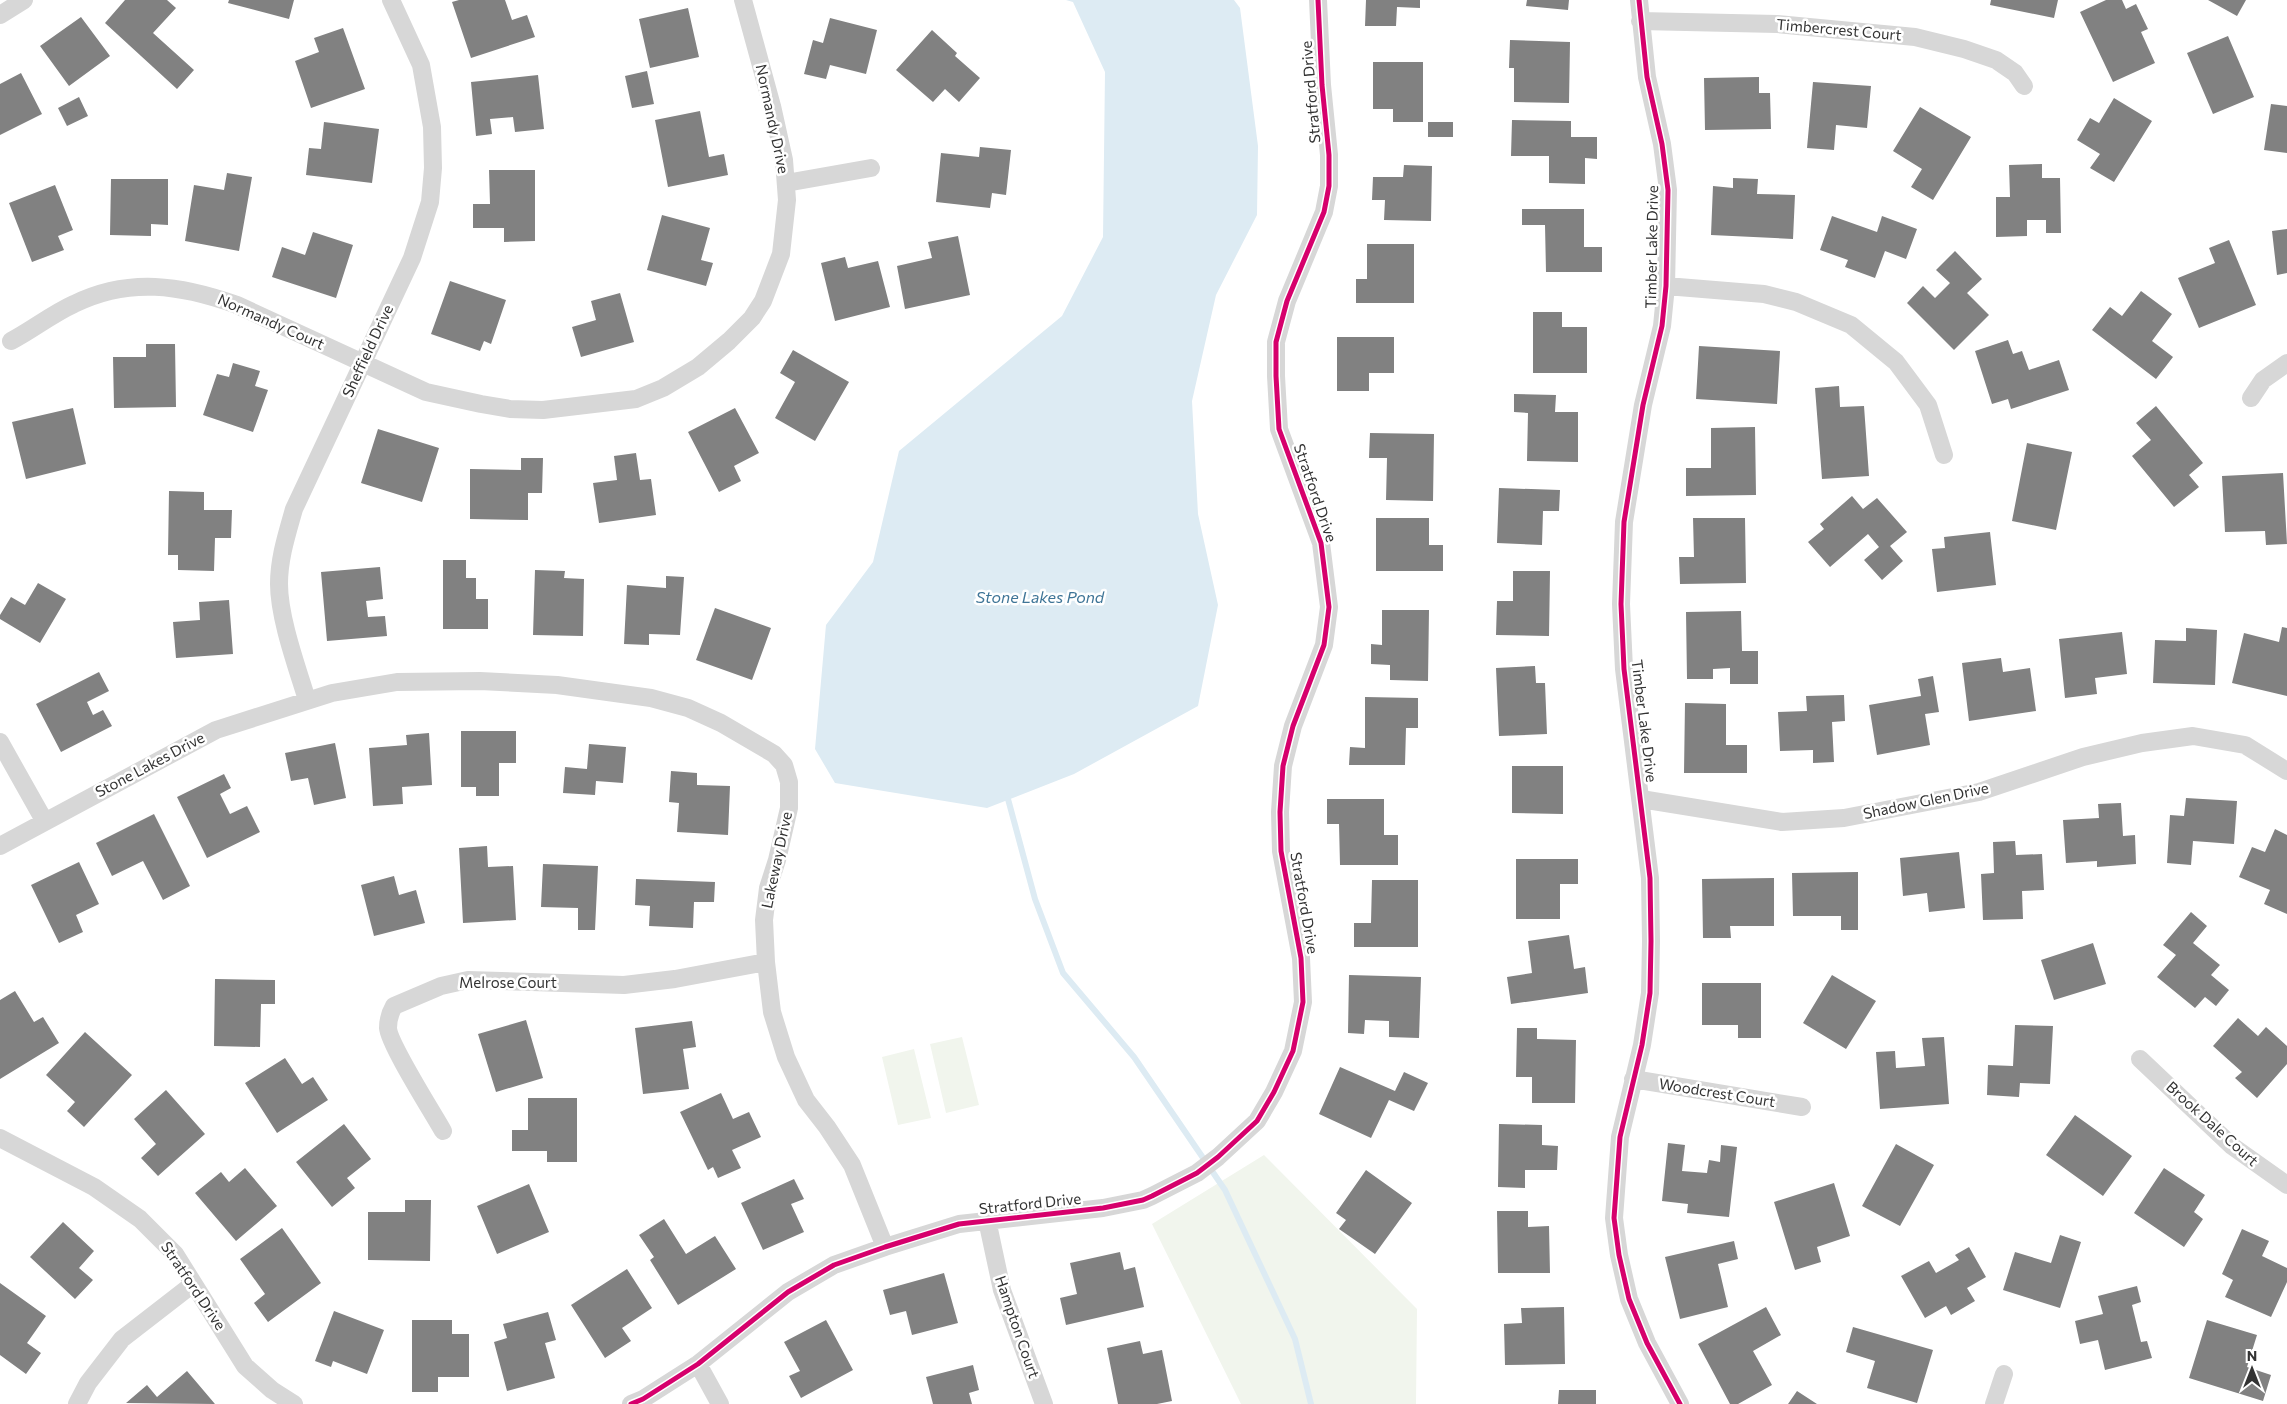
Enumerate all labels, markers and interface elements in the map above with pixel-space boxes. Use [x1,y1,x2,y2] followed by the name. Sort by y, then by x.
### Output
[1776,15,1902,43] street label: Timbercrest Court
[1297,40,1323,144] street label: Stratford Drive
[753,62,793,175] street label: Normandy Drive
[1641,185,1661,309] street label: Timber Lake Drive
[215,290,328,353] street label: Normandy Court
[338,301,396,400] street label: Sheffield Drive
[1291,441,1341,544] street label: Stratford Drive
[976,587,1105,606] water label: Stone Lakes Pond
[1629,659,1661,783] street label: Timber Lake Drive
[92,728,207,800] street label: Stone Lakes Drive
[1861,778,1990,822] street label: Shadow Glen Drive
[757,810,795,910] street label: Lakeway Drive
[1287,851,1323,955] street label: Stratford Drive
[459,973,557,991] street label: Melrose Court
[1658,1074,1777,1110] street label: Woodcrest Court
[2163,1077,2262,1169] street label: Brook Dale Court
[978,1189,1082,1217] street label: Stratford Drive
[158,1238,230,1333] street label: Stratford Drive
[992,1273,1044,1380] street label: Hampton Court
[2227,1344,2277,1394] north arrow
[2247,1347,2257,1364] text: N

